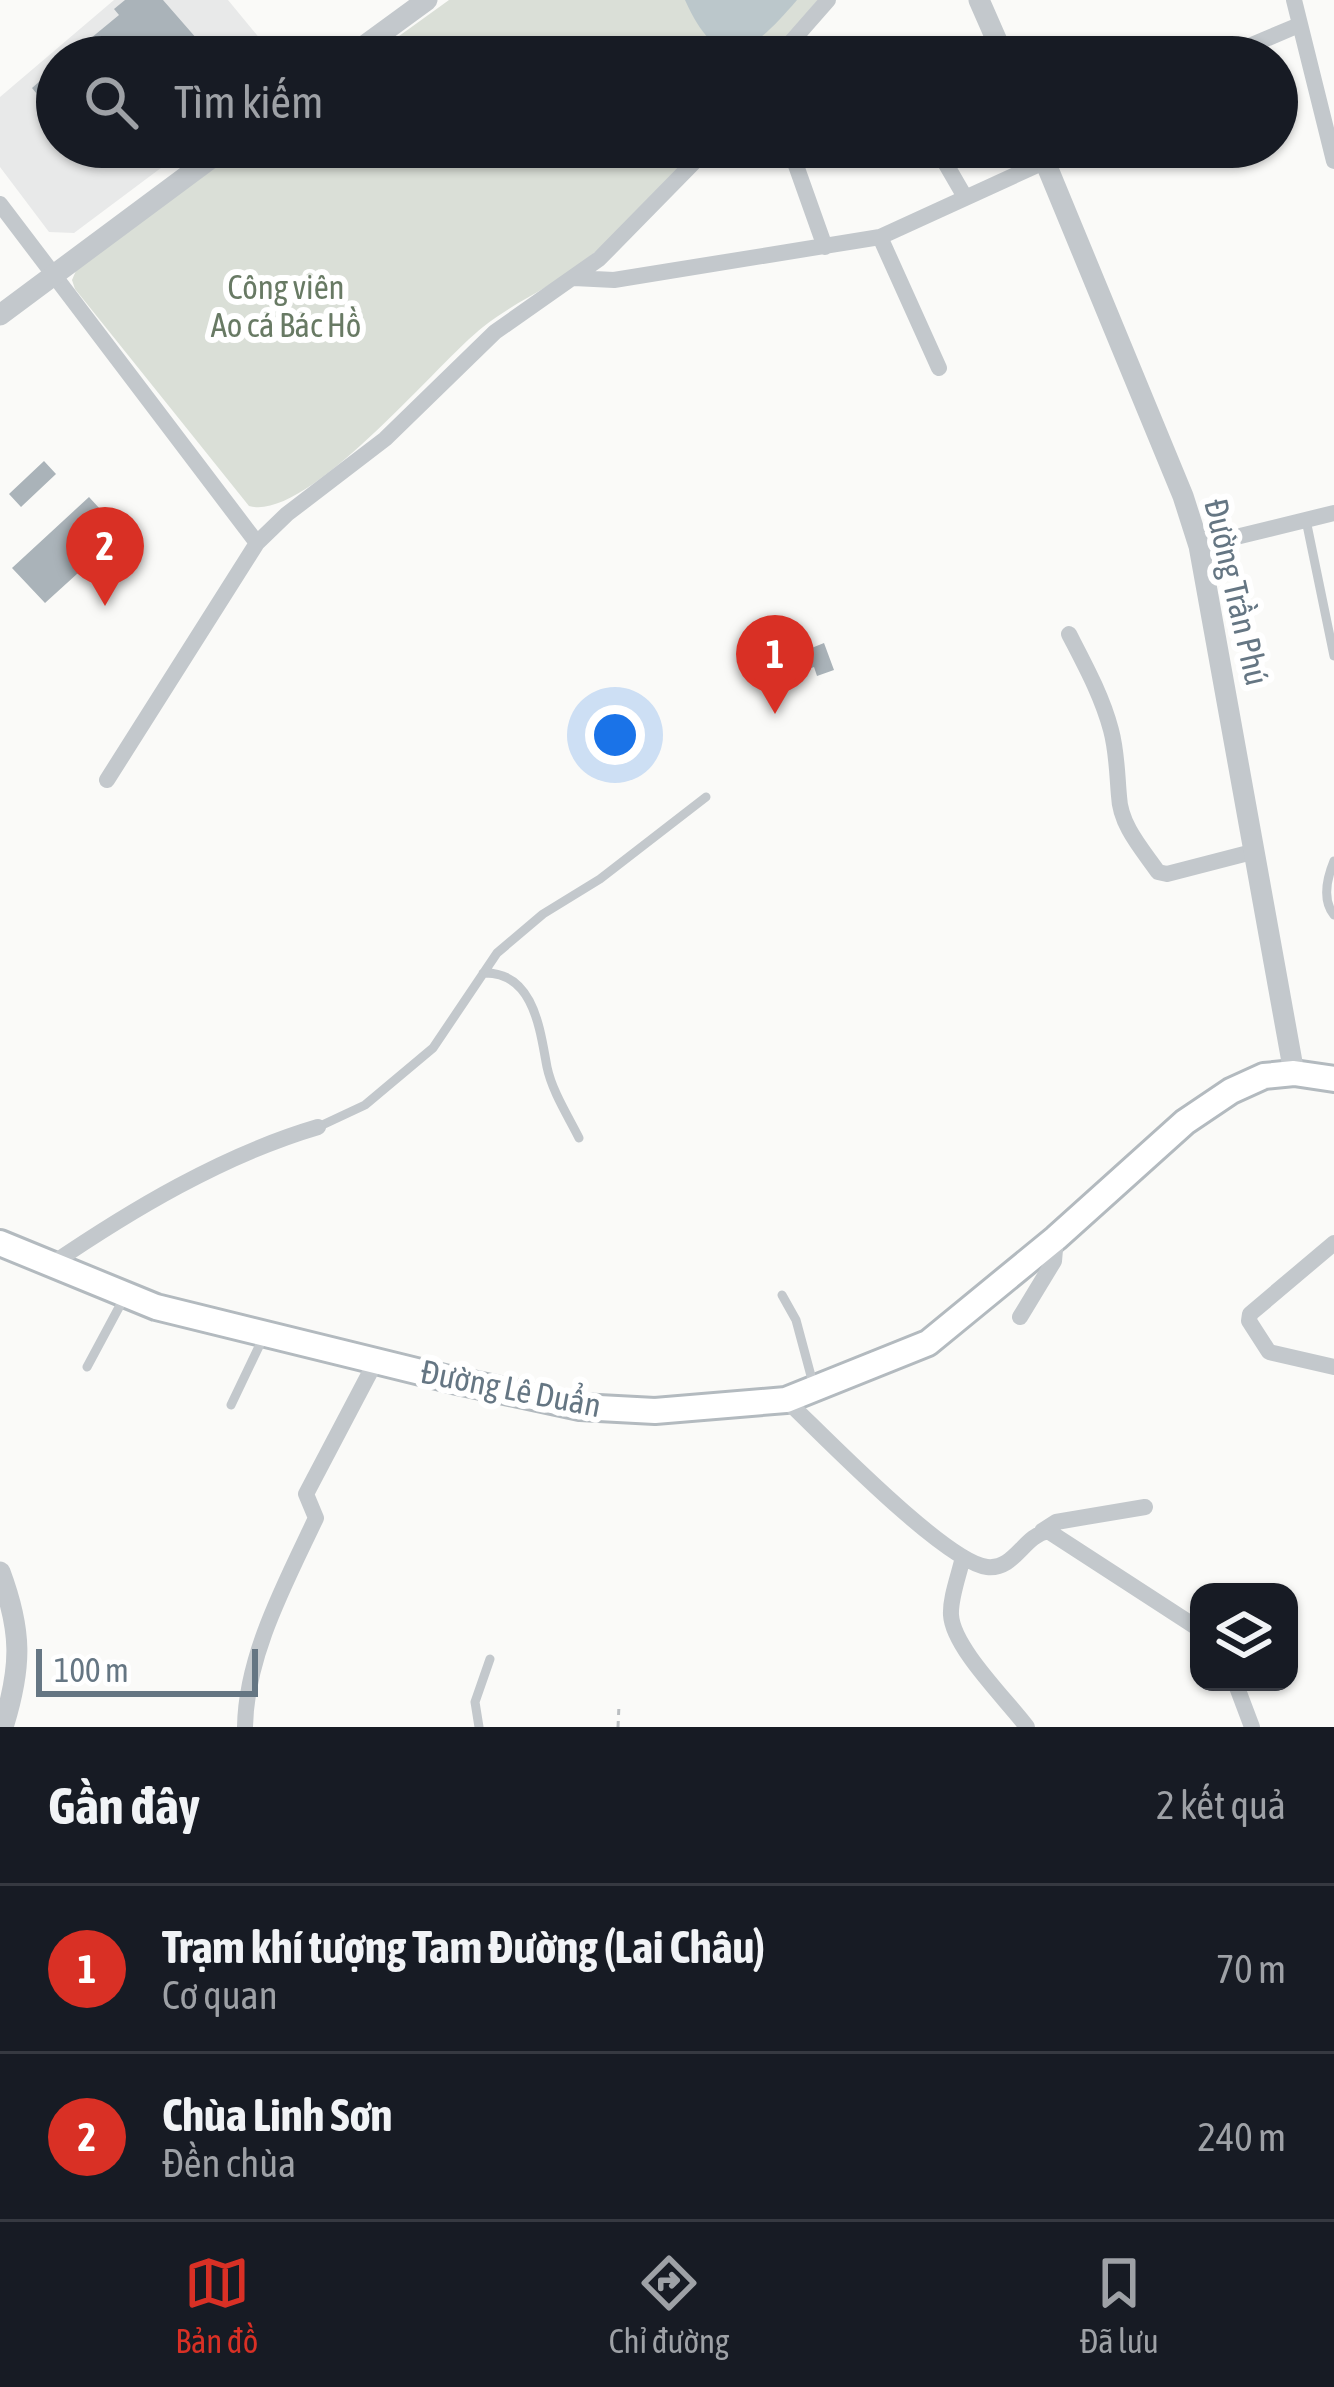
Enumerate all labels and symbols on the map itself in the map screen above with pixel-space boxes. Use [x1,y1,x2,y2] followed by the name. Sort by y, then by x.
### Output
[211,268,361,344] park label: Công viên Ao cá Bác Hồ
[1197,495,1277,689] street label: Đường Trần Phú
[66,507,144,606] pin: 2
[736,615,814,714] pin: 1
[585,705,645,765] your location
[418,1351,604,1424] street label: Đường Lê Duẩn
[36,1643,258,1696] scale bar

